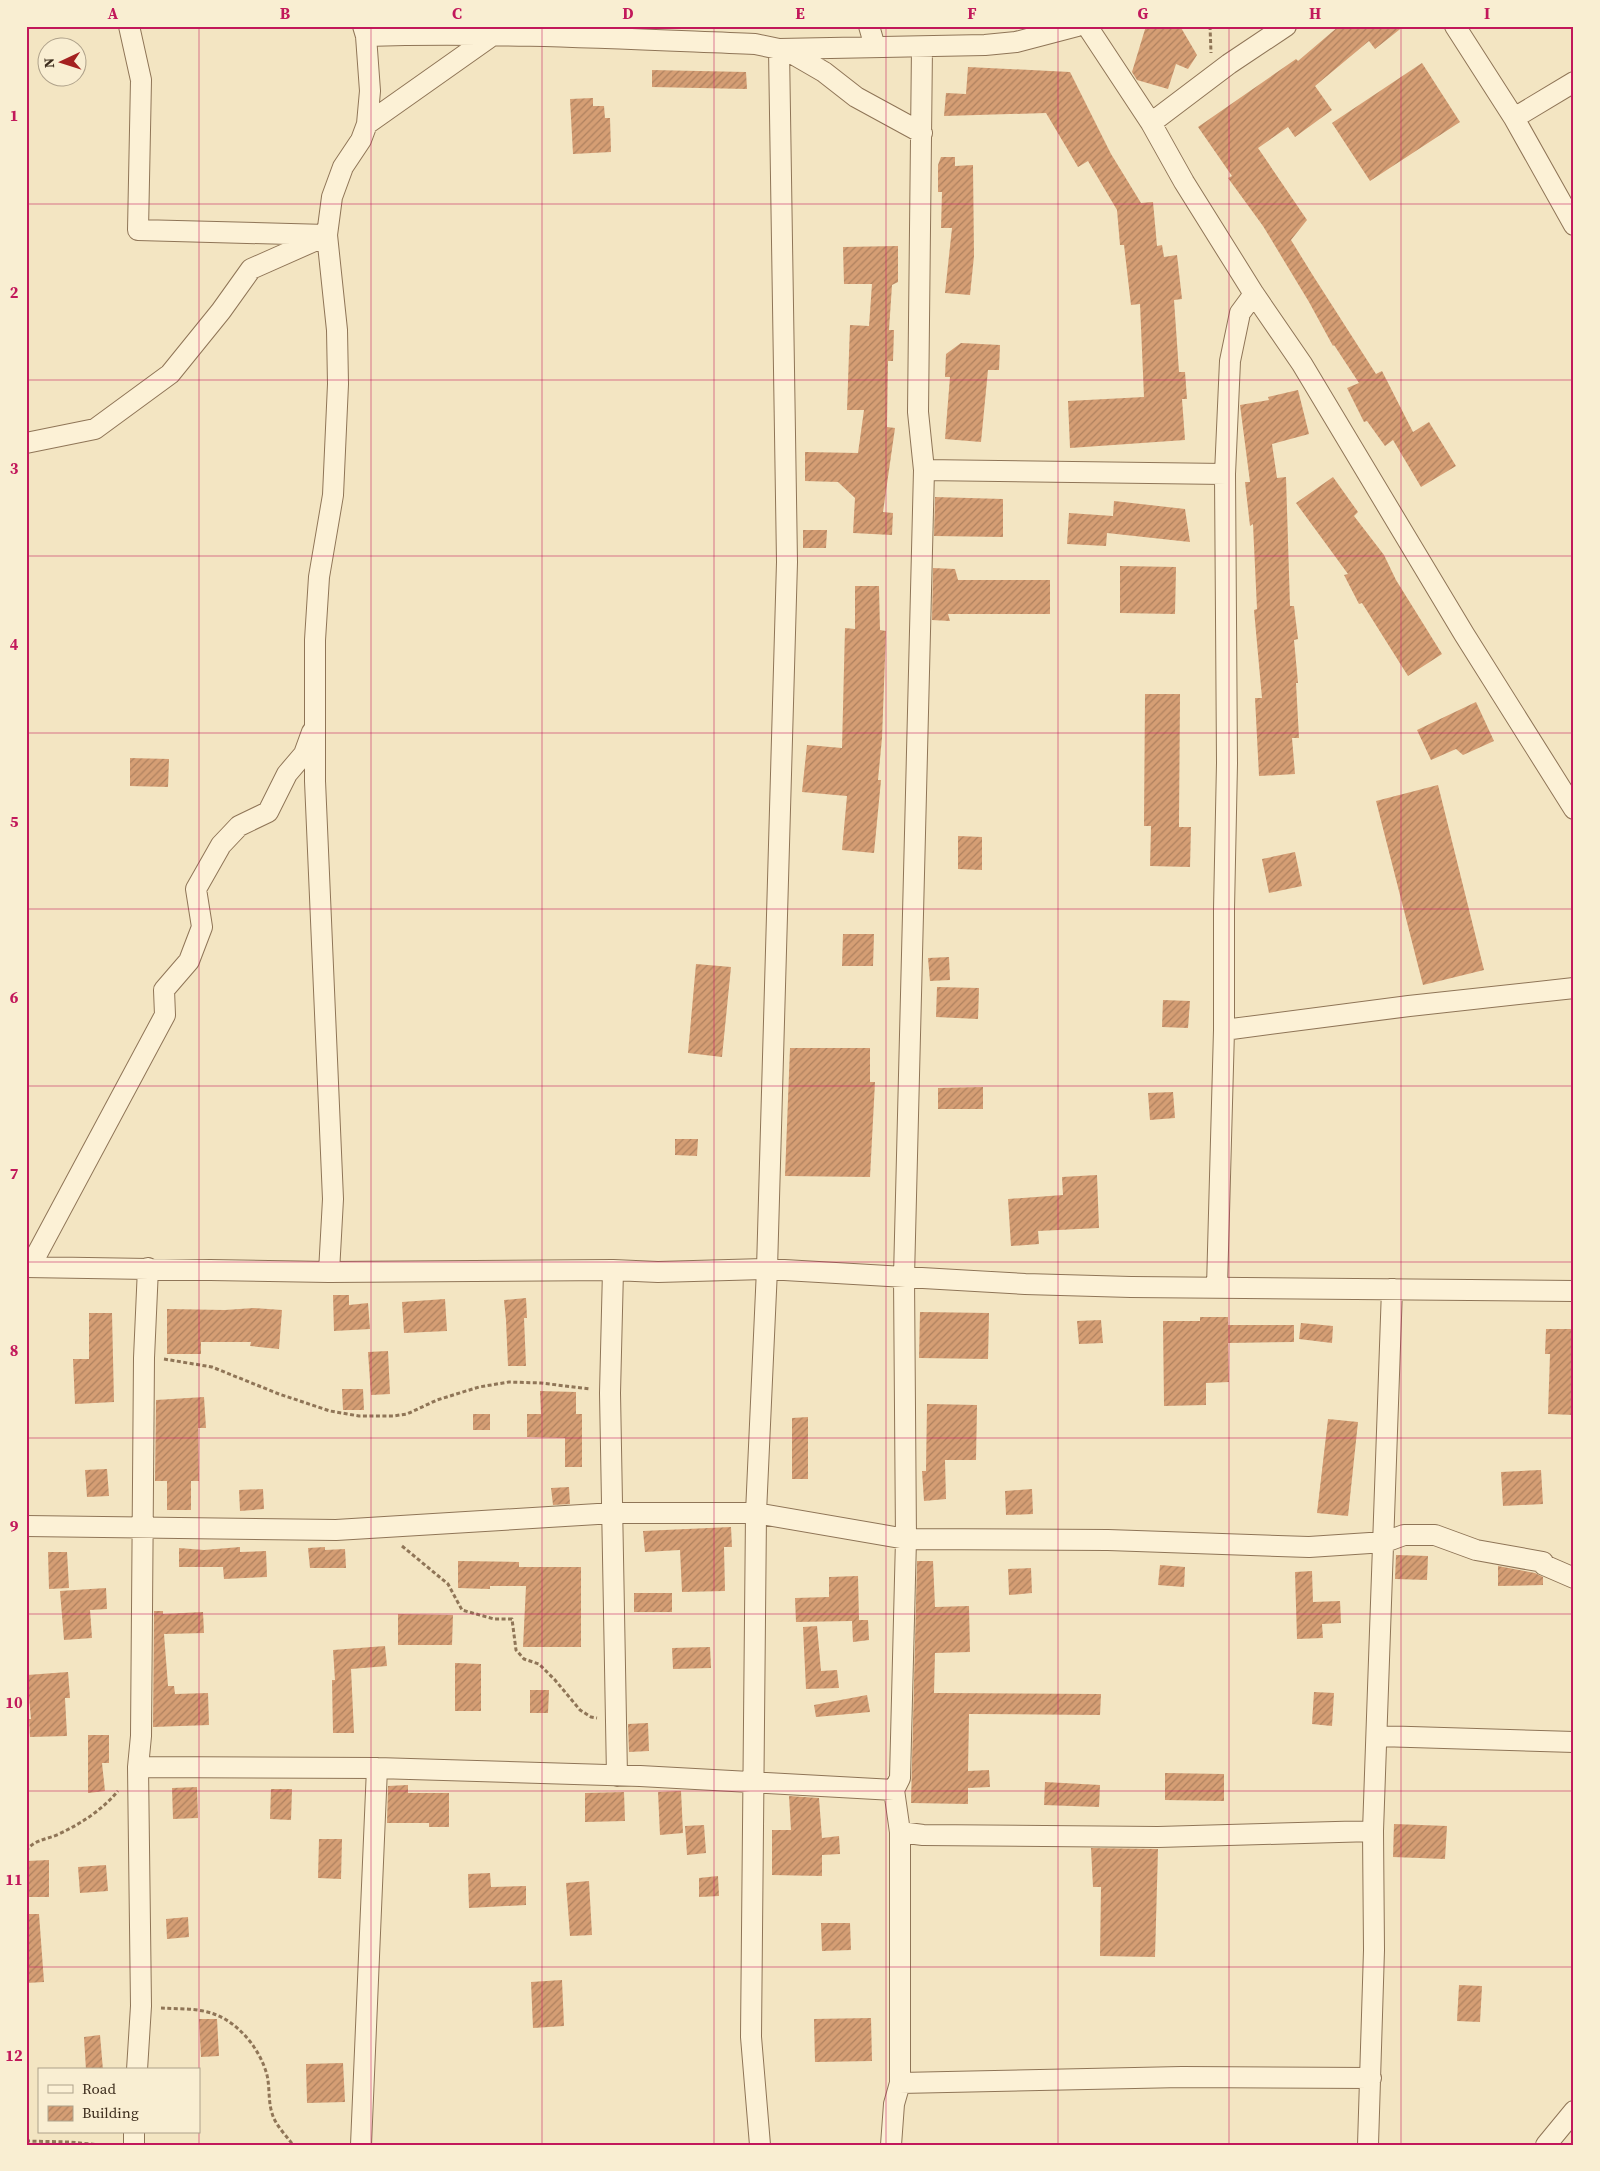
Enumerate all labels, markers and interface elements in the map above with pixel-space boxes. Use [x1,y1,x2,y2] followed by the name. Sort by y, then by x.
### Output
[108,2,119,24] text: A
[280,2,291,24] text: B
[452,2,462,24] text: C
[622,2,634,24] text: D
[795,2,805,24] text: E
[967,2,977,24] text: F
[1138,2,1149,24] text: G
[1309,2,1321,24] text: H
[1484,2,1490,24] text: I
[38,38,88,88] north arrow
[39,57,59,69] text: N
[10,104,18,126] text: 1
[10,281,19,303] text: 2
[10,457,19,479] text: 3
[10,633,19,655] text: 4
[10,810,19,832] text: 5
[10,986,19,1008] text: 6
[10,1162,19,1184] text: 7
[10,1339,18,1361] text: 8
[10,1515,19,1537] text: 9
[5,1691,23,1713] text: 10
[5,1868,23,1890] text: 11
[5,2044,23,2066] text: 12
[38,2068,200,2134] legend
[82,2078,116,2099] text: Road
[82,2102,139,2123] text: Building

